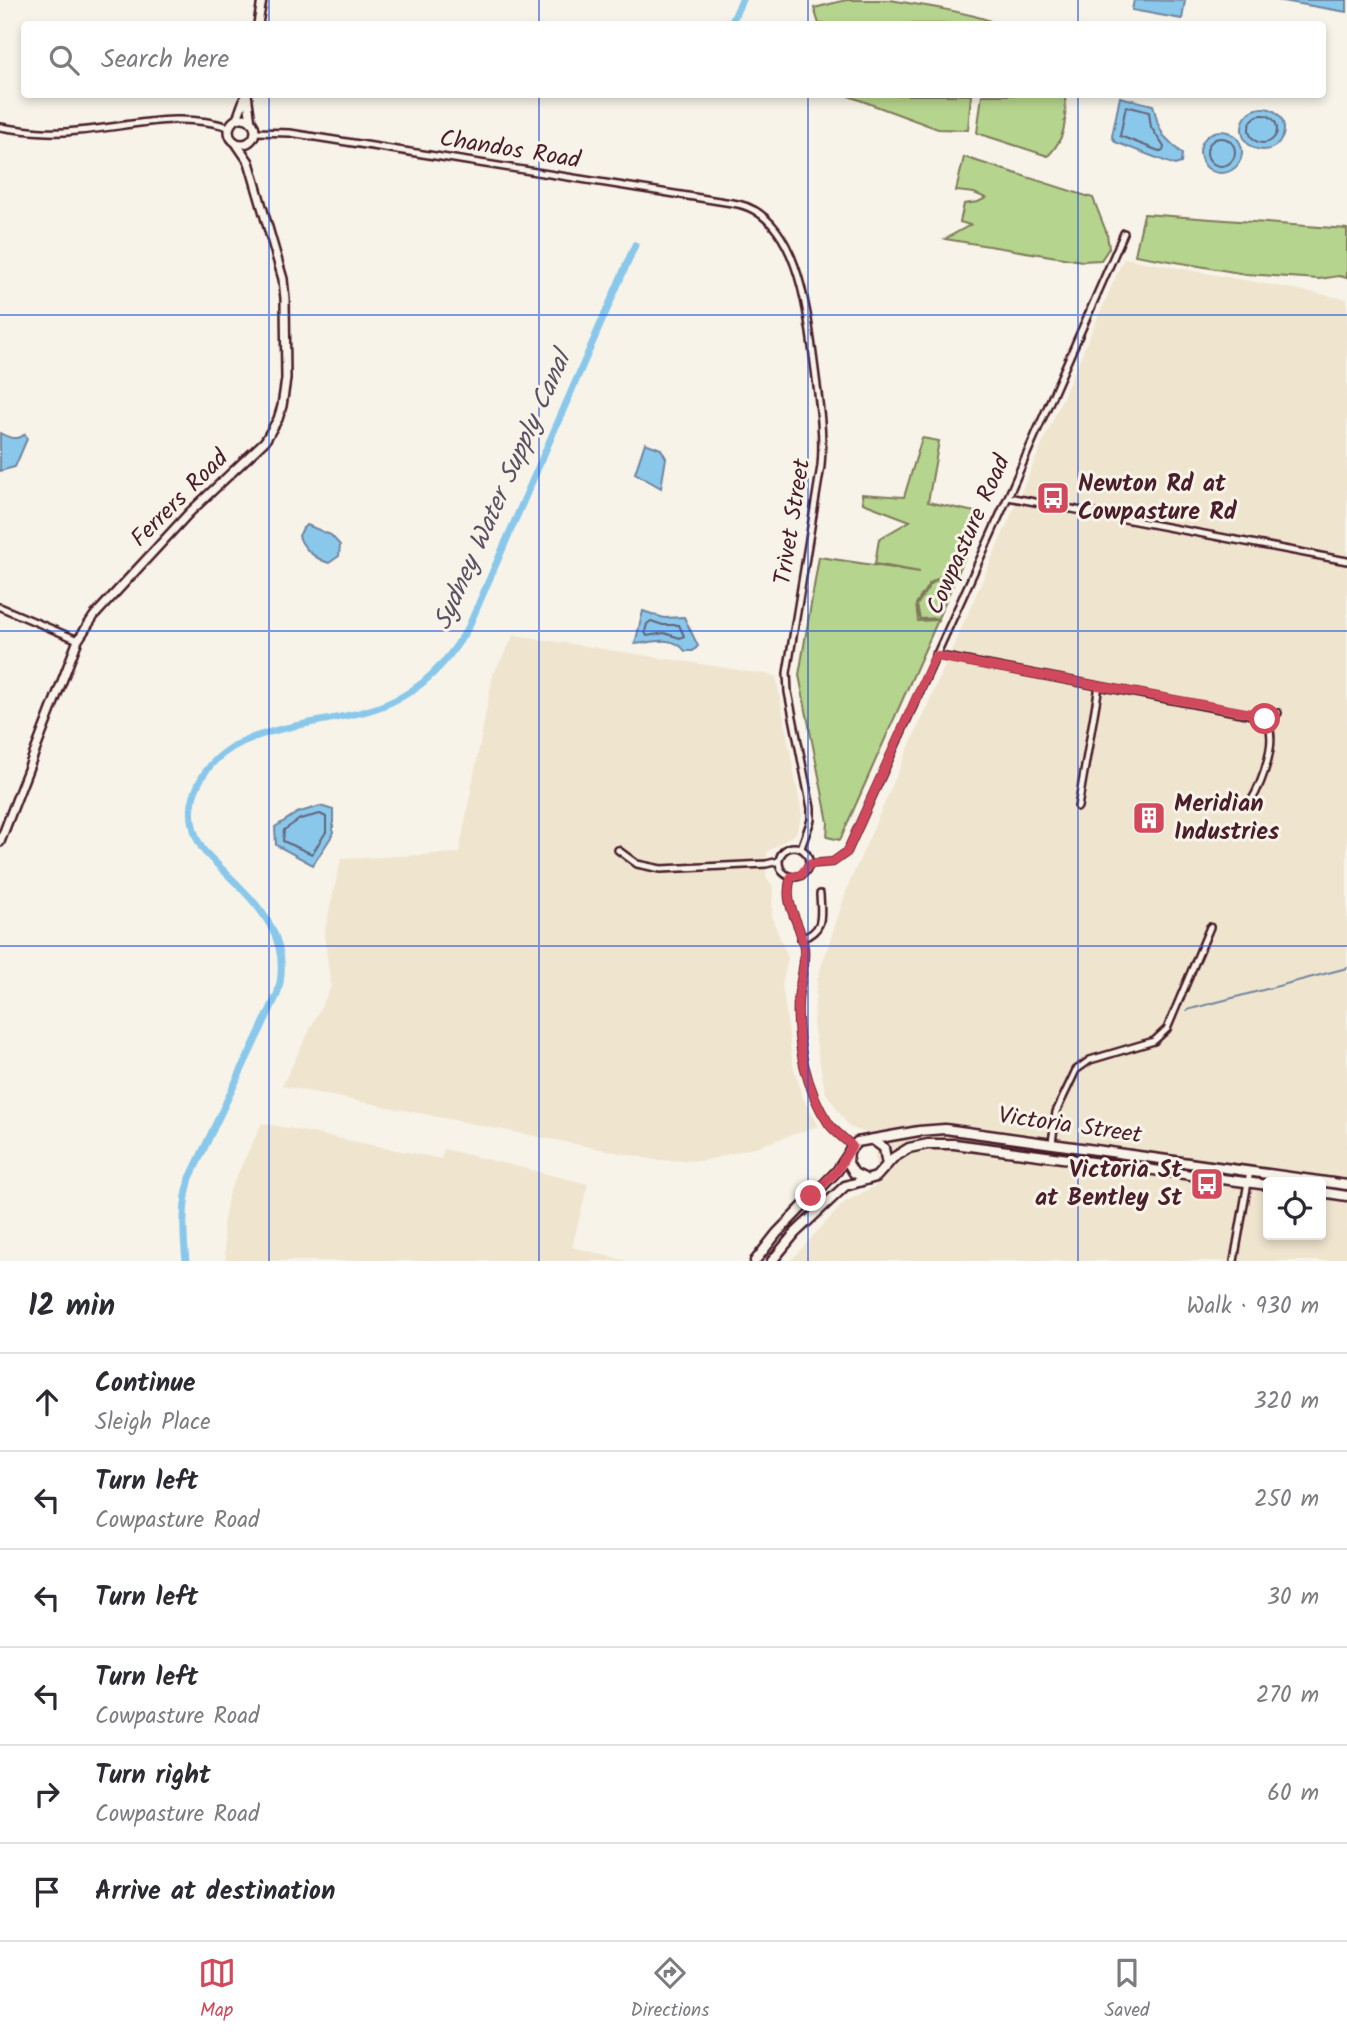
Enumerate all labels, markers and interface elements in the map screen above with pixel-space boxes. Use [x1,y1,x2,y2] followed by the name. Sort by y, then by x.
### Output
[21,21,1326,98] search box
[101,39,229,81] text: Search here
[45,41,83,79] icon: search
[437,120,584,181] street label: Chandos Road
[423,341,585,637] water label: Sydney Water Supply Canal
[122,440,239,557] street label: Ferrers Road
[916,448,1022,621] street label: Cowpasture Road
[764,455,822,588] street label: Trivet Street
[1078,465,1238,532] place label: Newton Rd at Cowpasture Rd
[1034,479,1072,517] bus stop icon: Newton Rd at Cowpasture Rd
[1249,703,1280,734] route start
[1174,785,1279,852] place label: Meridian Industries
[1130,799,1168,837] building icon: Meridian Industries
[996,1097,1145,1155] street label: Victoria Street
[1035,1151,1183,1218] place label: Victoria St at Bentley St
[1188,1165,1226,1203] bus stop icon: Victoria St at Bentley St
[1263,1177,1326,1240] map controls
[1263,1177,1326,1240] button: locate
[795,1180,826,1211] route end
[28,1283,115,1331] text: 12 min
[1187,1289,1319,1325] text: Walk · 930 m
[95,1363,196,1405] text: Continue
[28,1383,66,1421] icon: ahead
[1253,1384,1319,1420] text: 320 m
[95,1405,211,1441] text: Sleigh Place
[95,1461,198,1503] text: Turn left
[28,1481,66,1519] icon: left
[1254,1482,1319,1518] text: 250 m
[95,1503,260,1539] text: Cowpasture Road
[95,1577,198,1619] text: Turn left
[28,1579,66,1617] icon: left
[1267,1580,1319,1616] text: 30 m
[95,1657,198,1699] text: Turn left
[28,1677,66,1715] icon: left
[1256,1678,1319,1714] text: 270 m
[95,1699,260,1735] text: Cowpasture Road
[95,1755,211,1797] text: Turn right
[28,1775,66,1813] icon: right
[1267,1776,1319,1812] text: 60 m
[95,1797,260,1833] text: Cowpasture Road
[95,1871,335,1913] text: Arrive at destination
[28,1873,66,1911] icon: arrive
[198,1954,236,2026] tab: Map
[631,1954,709,2026] tab: Directions
[1104,1954,1149,2026] tab: Saved

